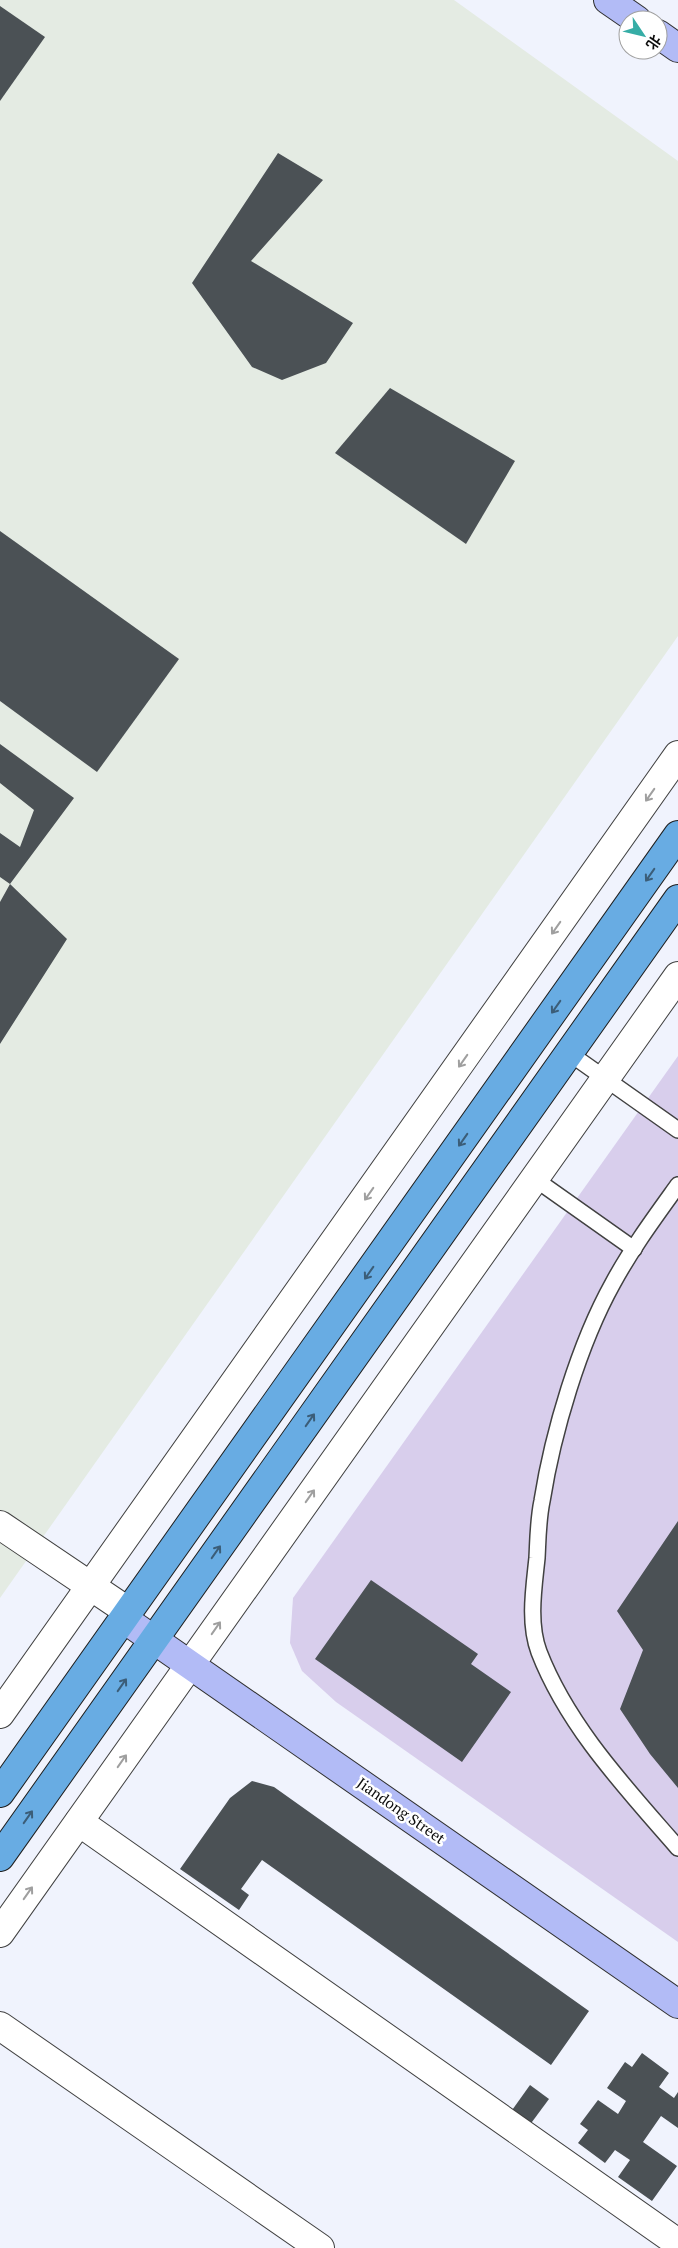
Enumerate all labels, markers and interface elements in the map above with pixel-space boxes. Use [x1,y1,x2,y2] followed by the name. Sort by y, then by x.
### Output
[618,10,668,60] north arrow
[642,32,666,54] text: 北
[645,788,655,802] one-way arrow
[645,867,655,881] one-way arrow
[551,921,561,935] one-way arrow
[551,1000,561,1014] one-way arrow
[458,1054,468,1068] one-way arrow
[458,1133,468,1147] one-way arrow
[364,1186,374,1200] one-way arrow
[364,1266,374,1280] one-way arrow
[305,1413,315,1427] one-way arrow
[305,1489,315,1503] one-way arrow
[211,1545,221,1559] one-way arrow
[211,1621,221,1635] one-way arrow
[117,1678,127,1692] one-way arrow
[117,1754,127,1768] one-way arrow
[354,1772,450,1848] street label: Jiandong Street
[23,1810,33,1824] one-way arrow
[23,1886,33,1900] one-way arrow

